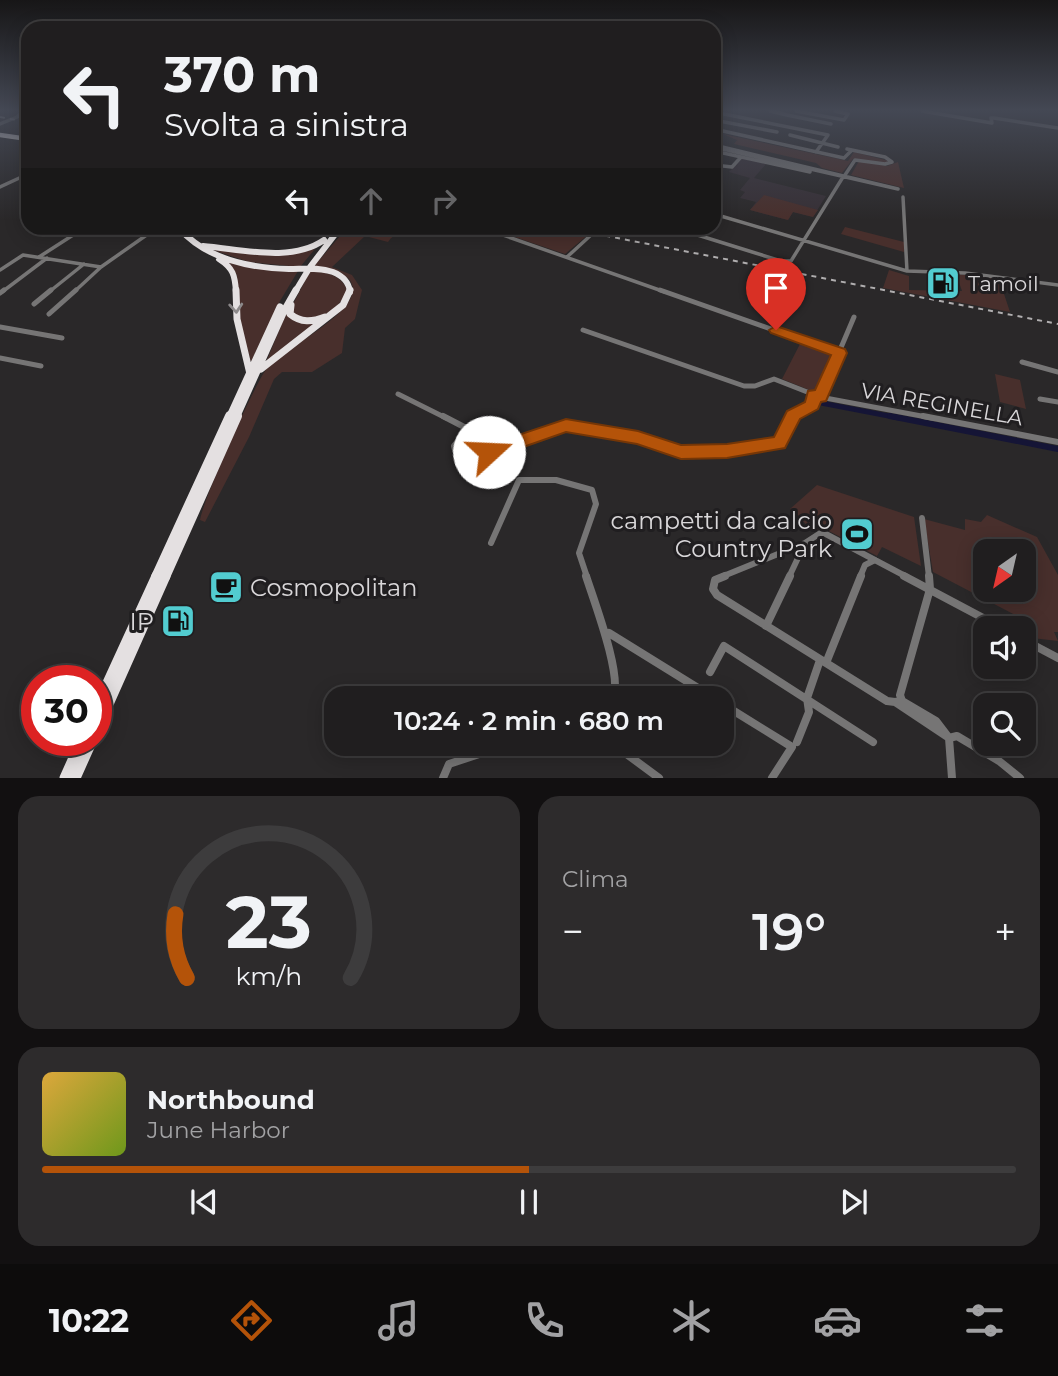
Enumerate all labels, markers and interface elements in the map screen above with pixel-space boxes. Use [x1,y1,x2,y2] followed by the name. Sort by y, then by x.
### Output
[164,45,321,104] text: 370 m
[49,49,140,140] icon: left
[164,105,409,144] text: Svolta a sinistra
[279,182,317,220] icon: left
[352,182,390,220] icon: ahead
[425,182,463,220] icon: right
[746,258,806,330] pin
[924,264,962,302] fuel station icon: Tamoil
[757,269,795,307] icon: arrive
[968,271,1039,296] place label: Tamoil
[228,303,243,314] one-way arrow
[859,377,1026,431] street label: VIA REGINELLA
[452,415,526,489] position arrow
[611,506,833,563] place label: campetti da calcio Country Park
[838,515,876,553] sports icon: campetti da calcio Country Park
[973,539,1036,602] north arrow
[973,539,1036,756] map controls
[207,568,245,606] cafe icon: Cosmopolitan
[250,573,417,602] place label: Cosmopolitan
[159,602,197,640] fuel station icon: IP
[130,607,154,636] place label: IP
[973,616,1036,679] button: sound
[21,665,112,756] speed limit sign: 30
[973,693,1036,756] button: search
[394,705,664,737] text: 10:24 · 2 min · 680 m
[562,865,629,893] text: Clima
[226,879,312,967] text: 23
[752,900,826,963] text: 19°
[562,908,584,955] text: −
[994,908,1016,955] text: +
[236,961,302,991] text: km/h
[147,1084,315,1116] text: Northbound
[147,1116,290,1144] text: June Harbor
[185,1183,223,1221] icon: previous
[510,1183,548,1221] icon: pause
[835,1183,873,1221] icon: next
[227,1296,276,1345] icon: directions
[374,1296,423,1345] icon: music
[520,1296,569,1345] icon: phone
[667,1296,716,1345] icon: climate
[813,1296,862,1345] icon: car
[960,1296,1009,1345] icon: filters
[49,1301,129,1340] text: 10:22

